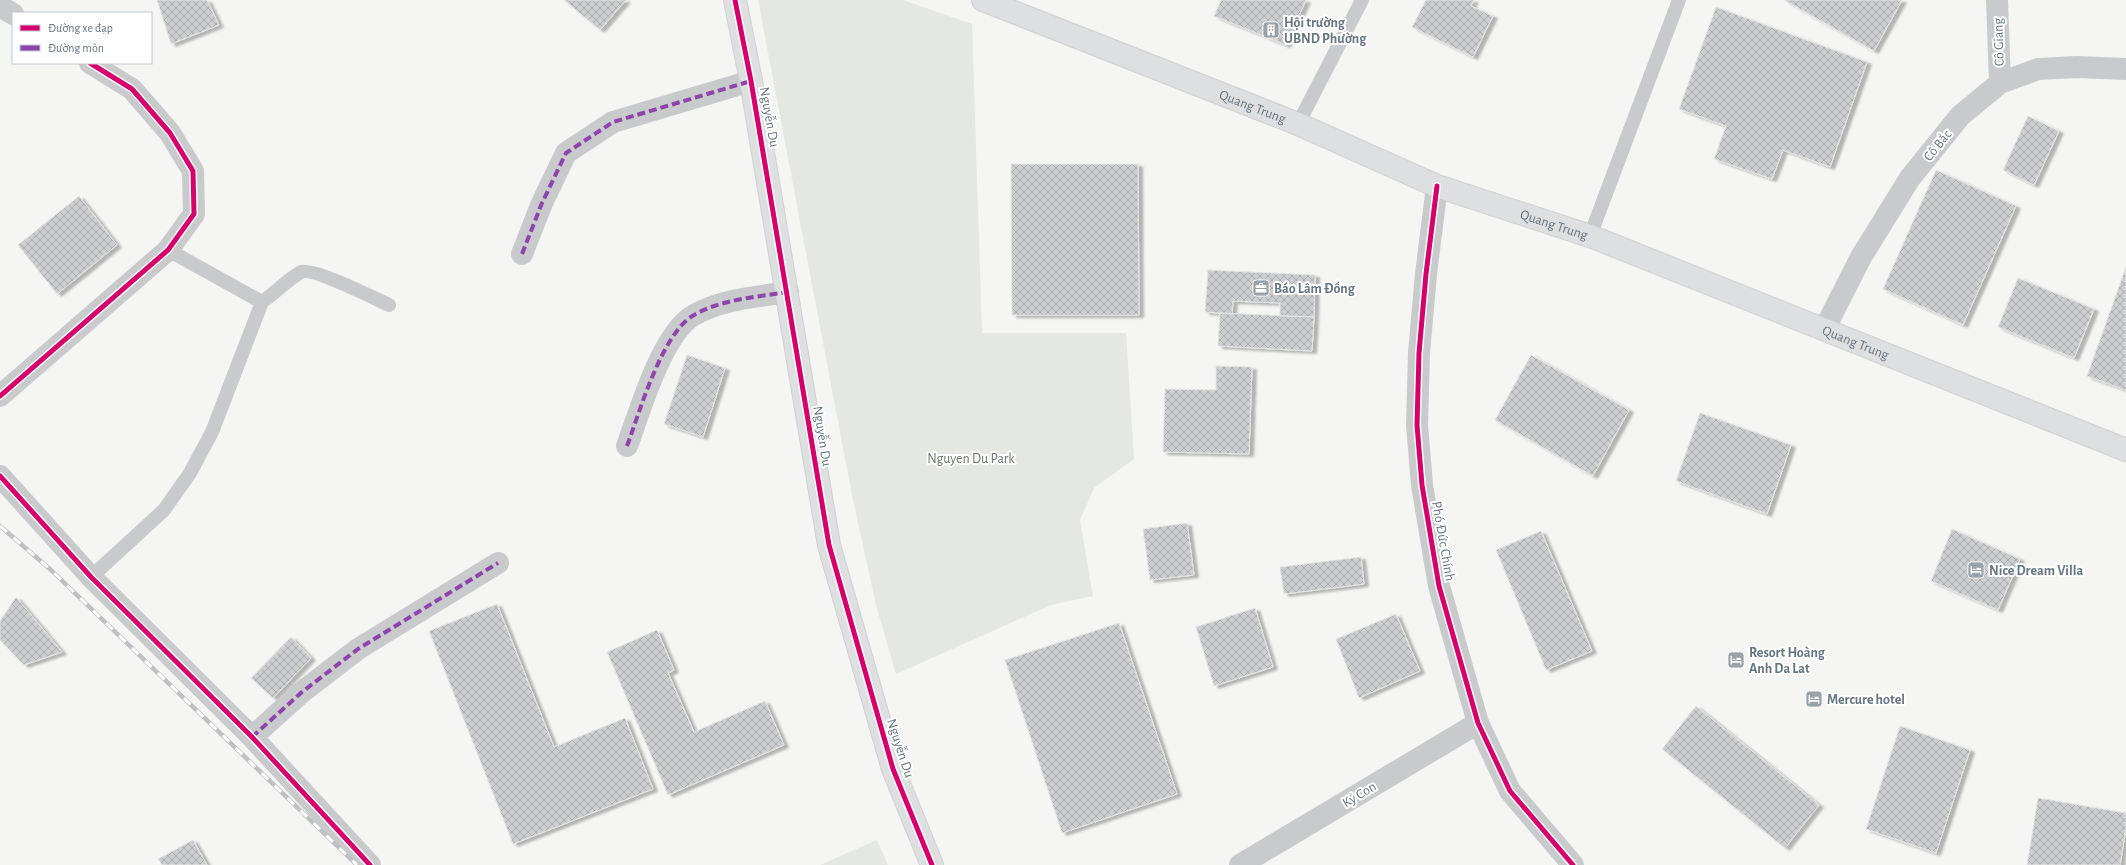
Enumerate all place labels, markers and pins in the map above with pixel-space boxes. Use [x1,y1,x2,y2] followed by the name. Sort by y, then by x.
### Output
[1284,16,1367,46] place label: Hội trường UBND Phường
[1261,20,1281,40] building icon: Hội trường UBND Phường
[1251,278,1271,298] office icon: Báo Lâm Đồng
[1274,281,1356,296] place label: Báo Lâm Đồng
[1966,560,1986,580] hotel icon: Nice Dream Villa
[1989,564,2083,578] place label: Nice Dream Villa
[1749,646,1826,676] place label: Resort Hoàng Anh Da Lat
[1726,650,1746,670] hotel icon: Resort Hoàng Anh Da Lat
[1804,689,1824,709] hotel icon: Mercure hotel
[1827,693,1905,707] place label: Mercure hotel

